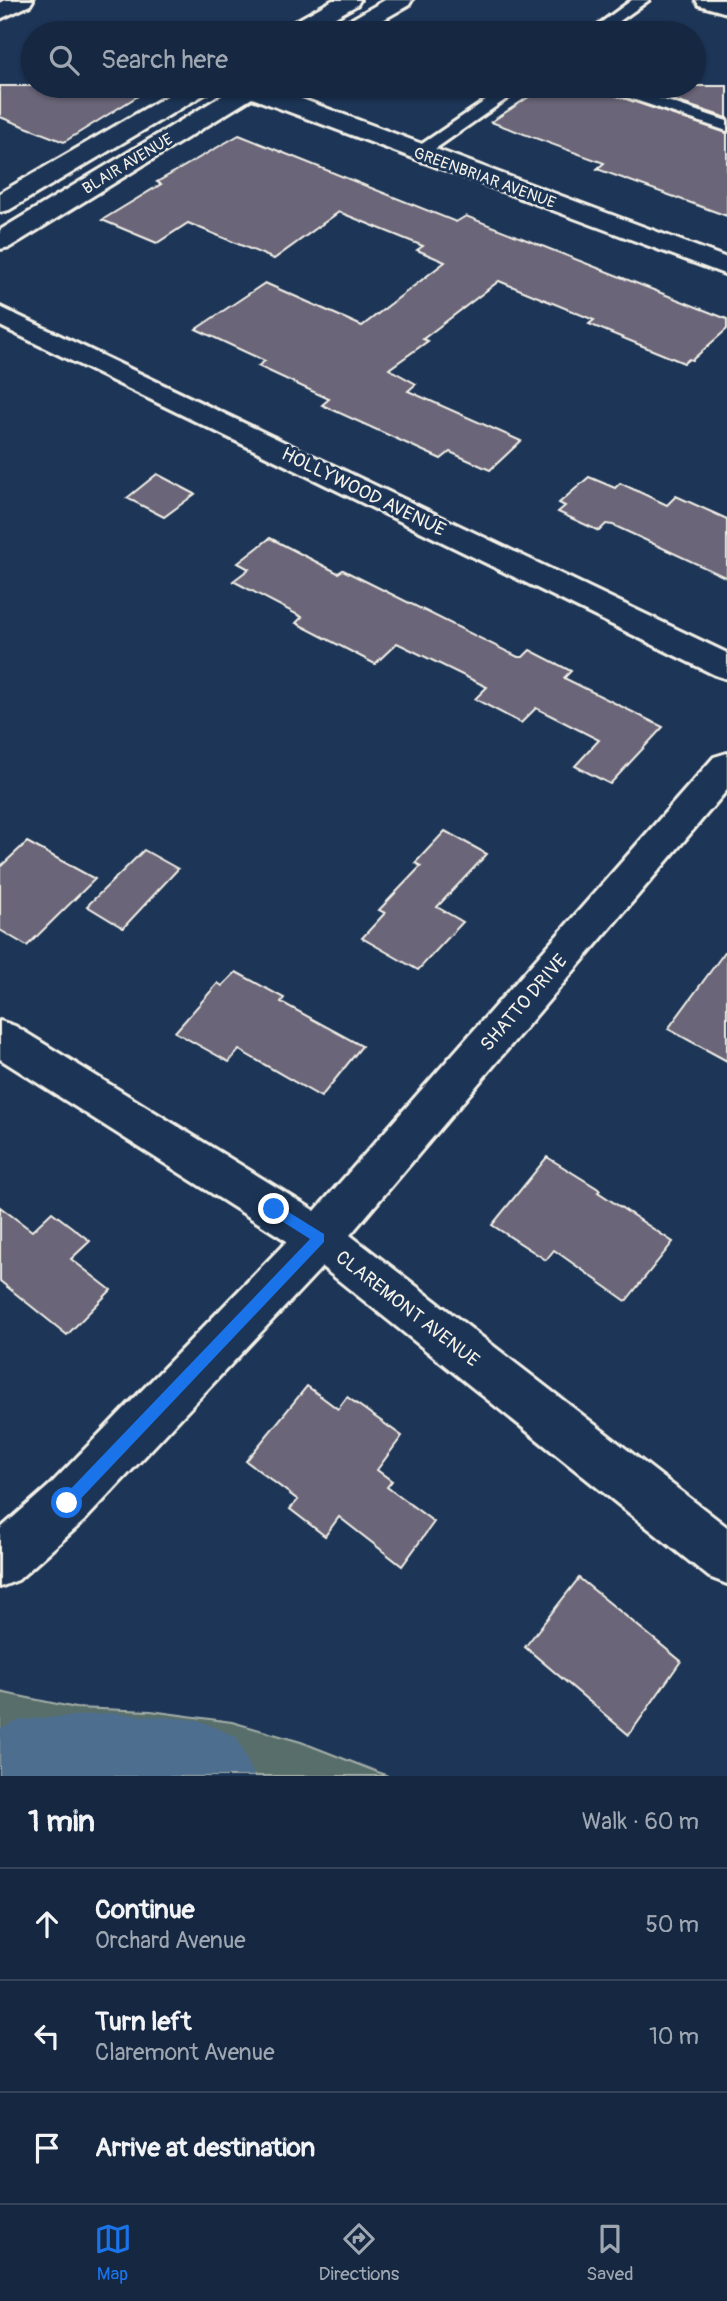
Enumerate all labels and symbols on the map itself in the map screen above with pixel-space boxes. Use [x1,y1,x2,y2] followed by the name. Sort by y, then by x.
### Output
[79,129,176,199] street label: BLAIR AVENUE
[411,143,558,213] street label: GREENBRIAR AVENUE
[278,442,450,542] street label: HOLLYWOOD AVENUE
[475,949,572,1056] street label: SHATTO DRIVE
[258,1193,289,1224] route end
[331,1245,484,1372] street label: CLAREMONT AVENUE
[51,1487,82,1518] route start

